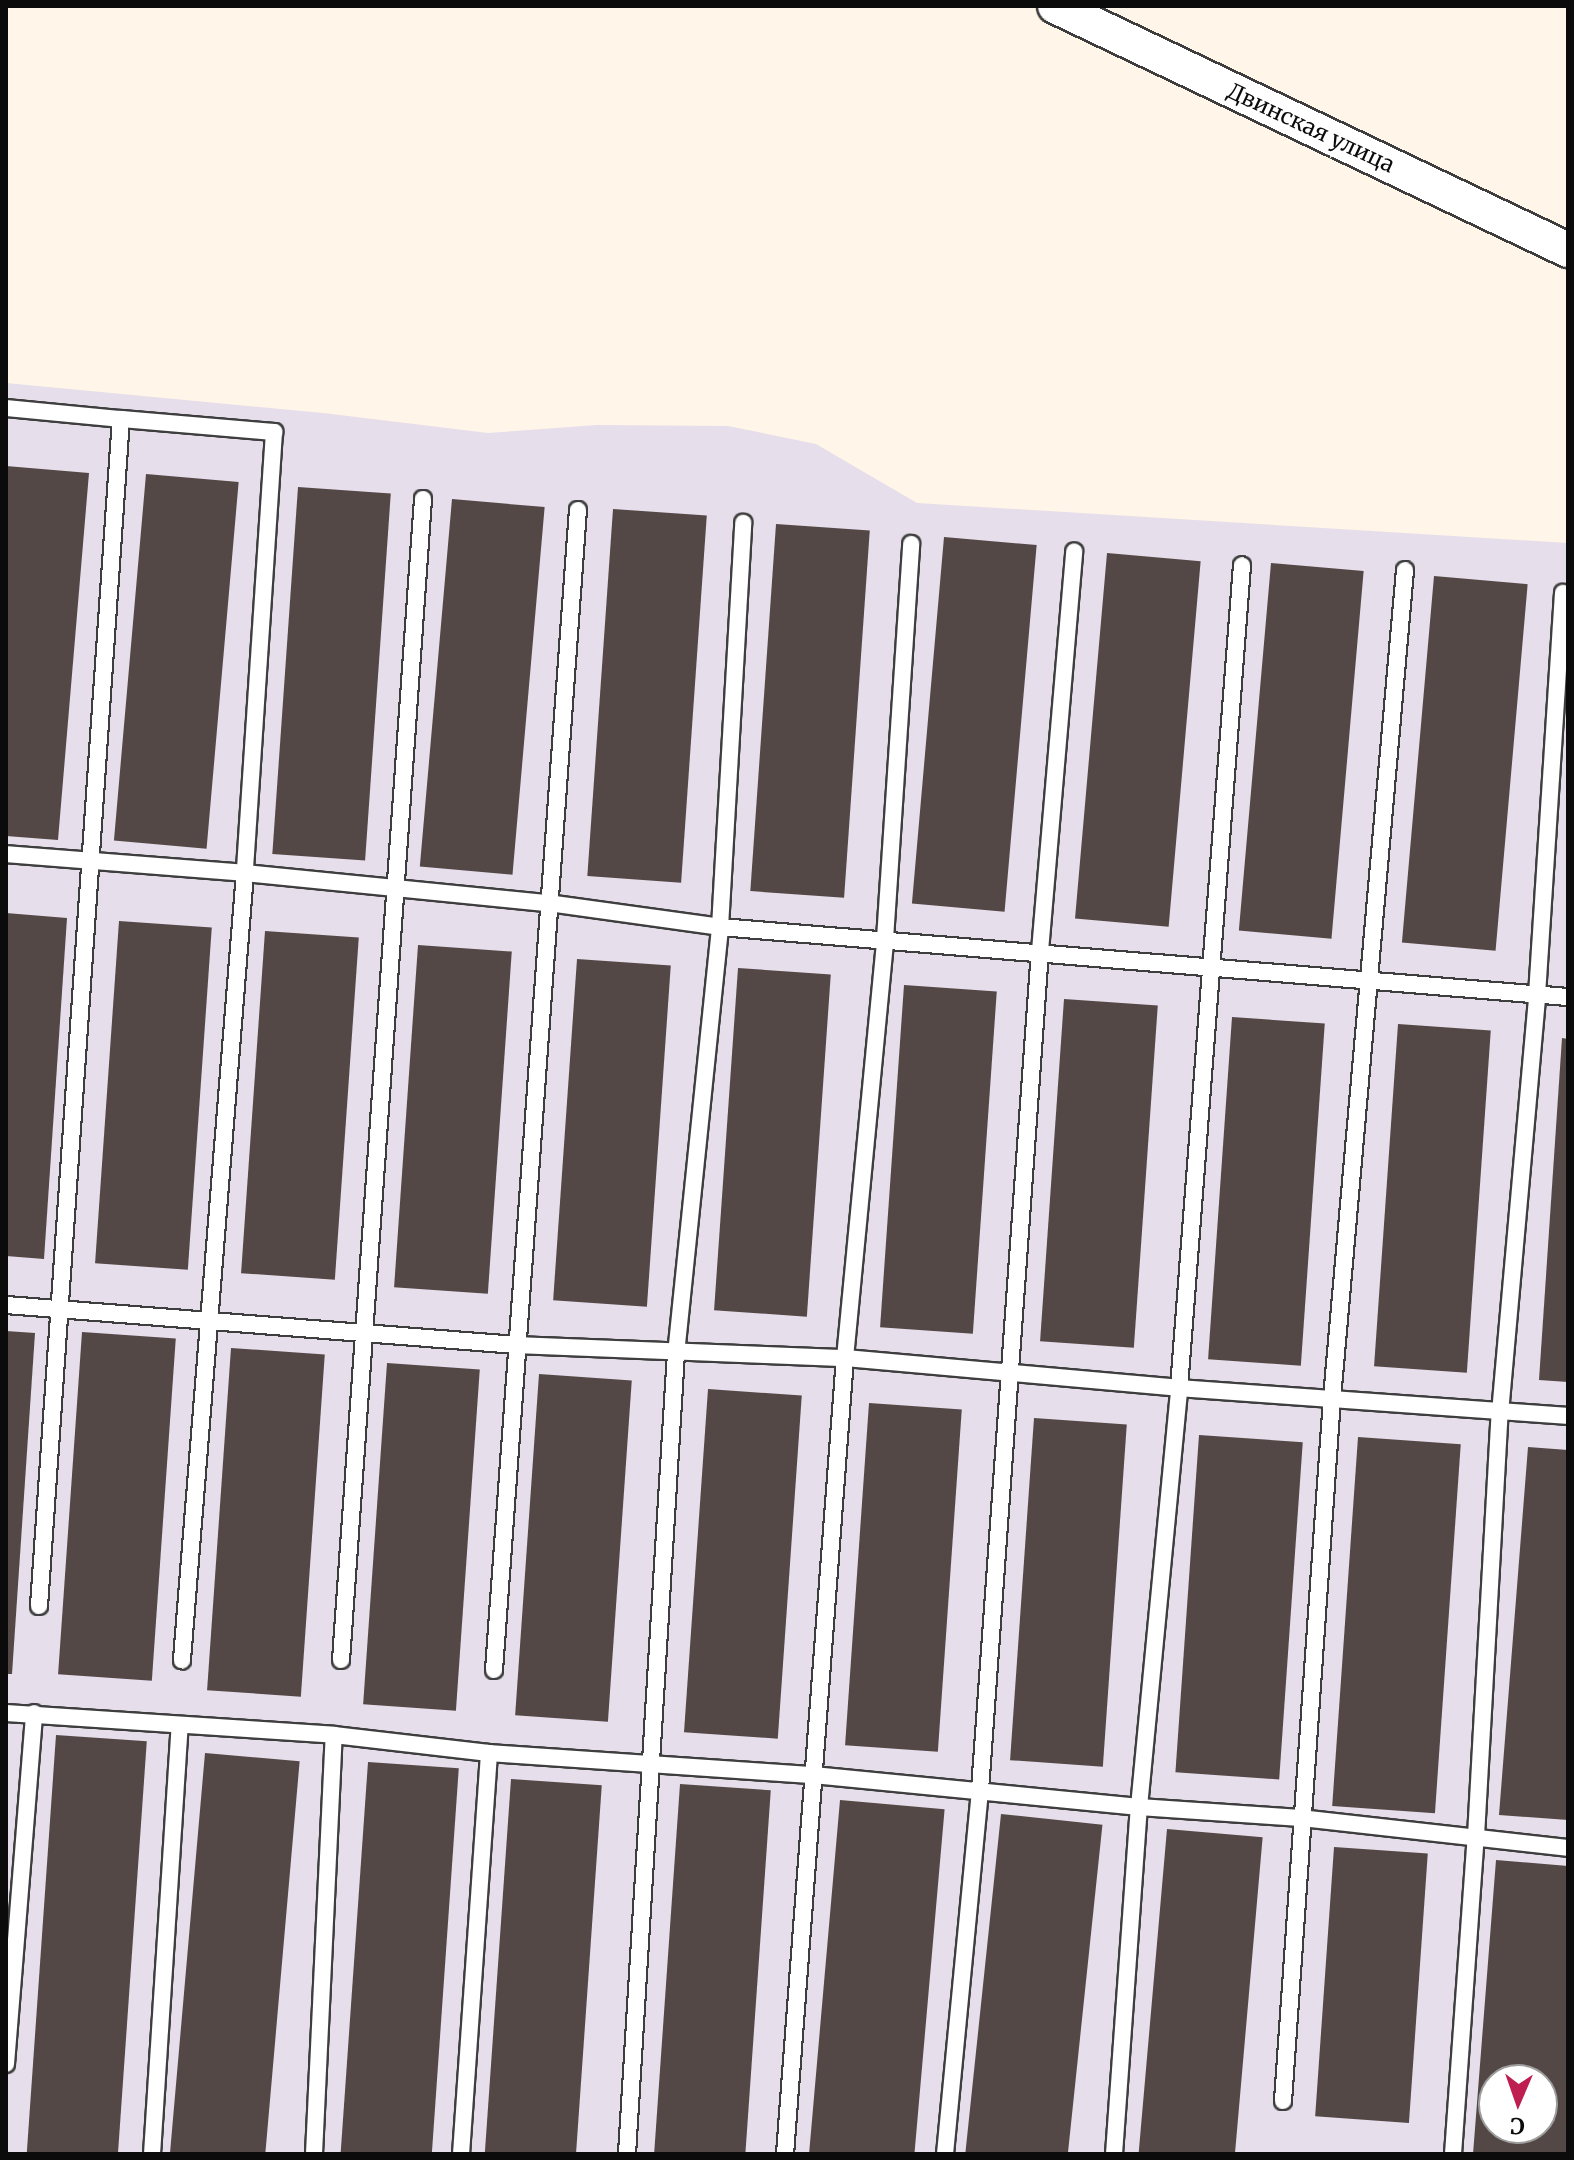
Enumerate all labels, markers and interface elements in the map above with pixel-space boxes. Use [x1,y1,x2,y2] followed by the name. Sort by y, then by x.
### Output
[1223,78,1399,178] street label: Двинская улица
[1478,2064,1558,2144] north arrow
[1509,2112,1525,2140] text: С

